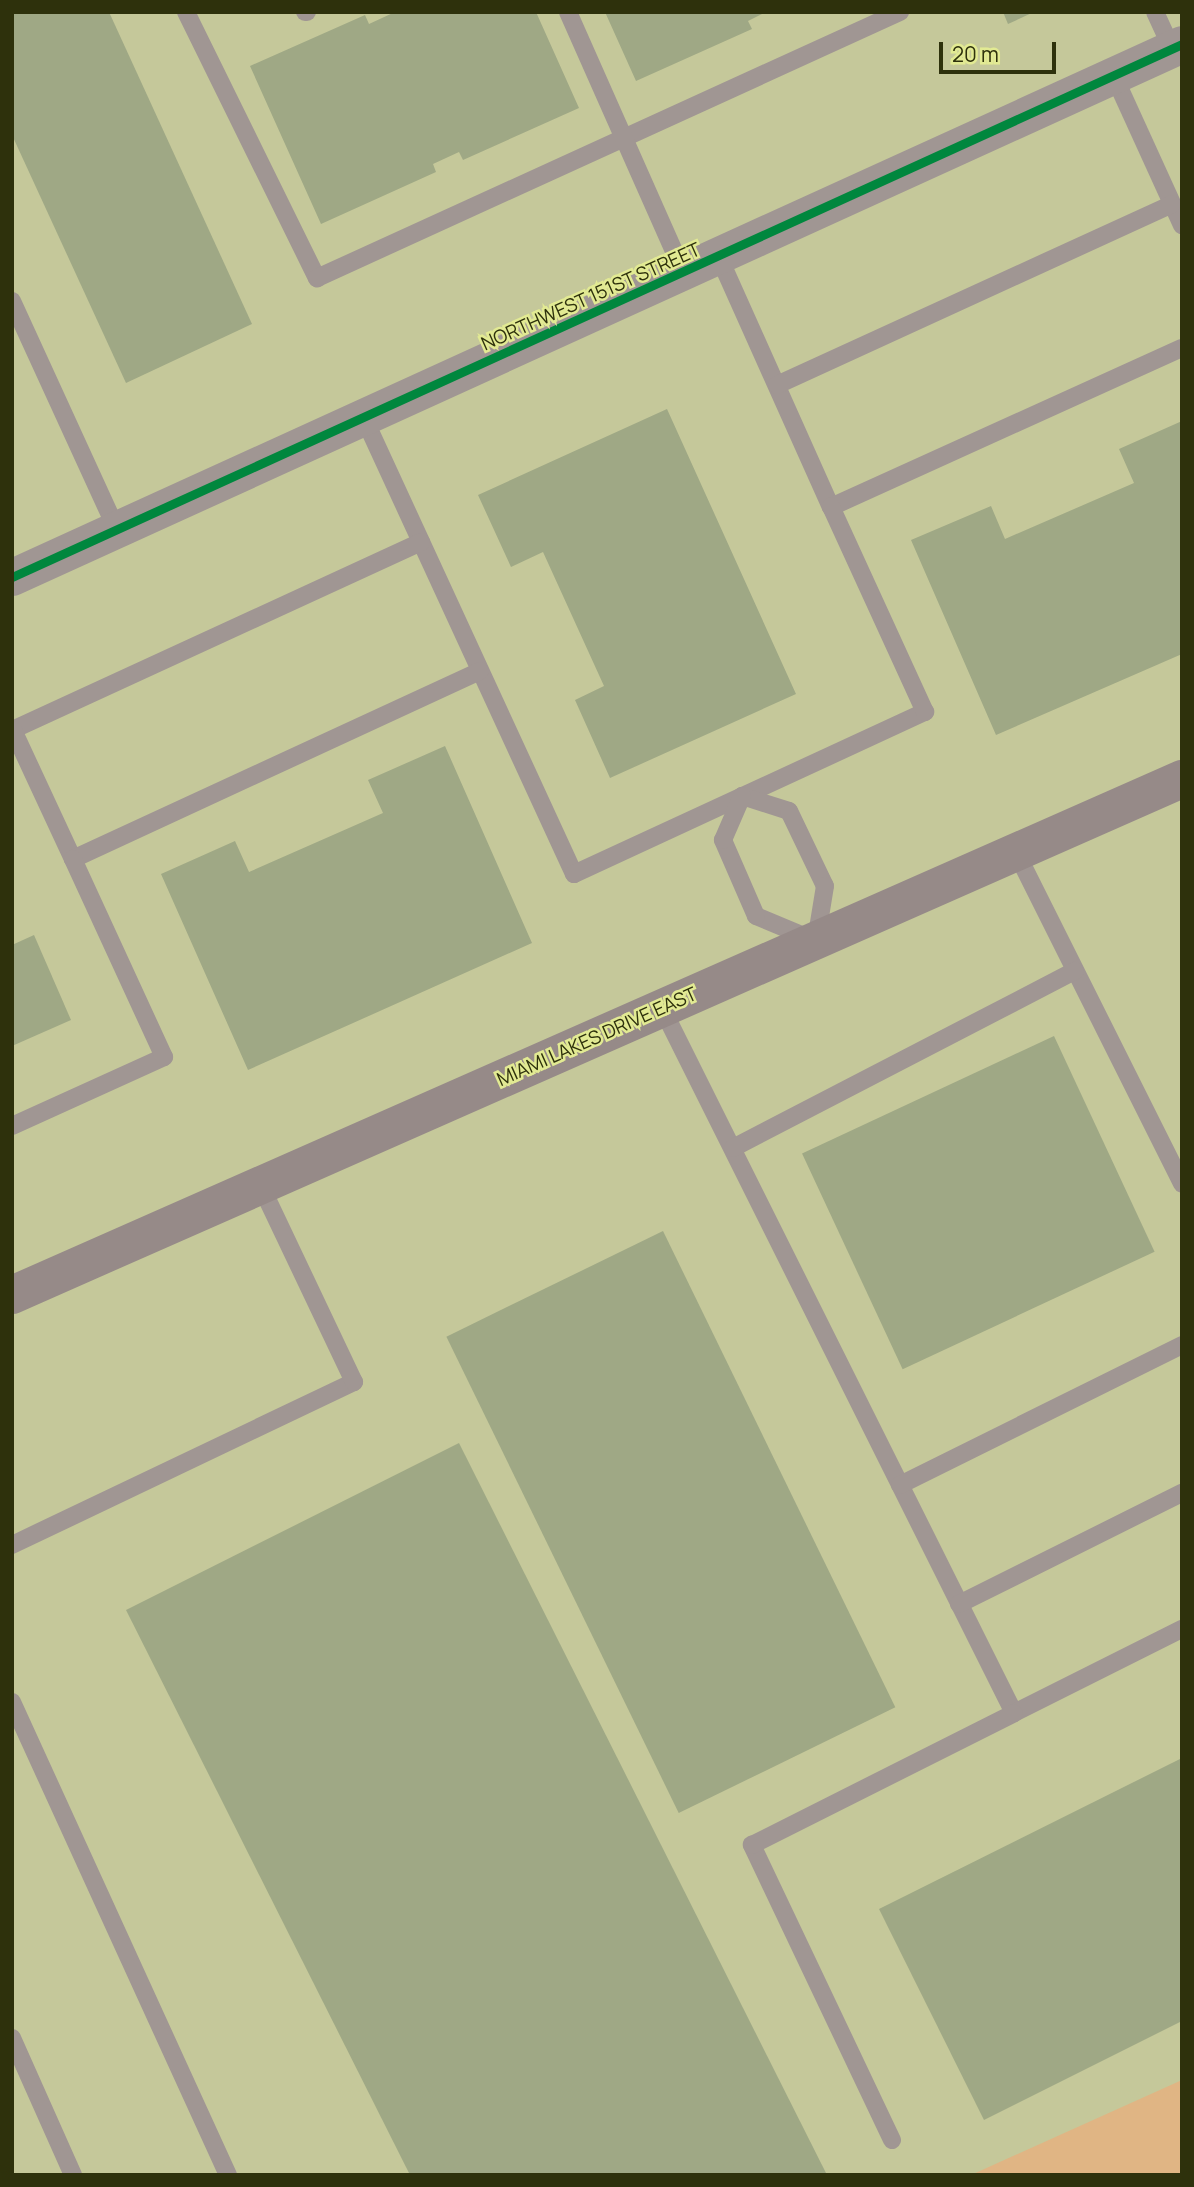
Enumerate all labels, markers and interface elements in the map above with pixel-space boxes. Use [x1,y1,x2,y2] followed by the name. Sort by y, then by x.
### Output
[942,28,1059,72] scale bar
[952,40,999,68] text: 20 m
[477,238,705,356] street label: NORTHWEST 151ST STREET
[494,983,700,1091] street label: MIAMI LAKES DRIVE EAST

